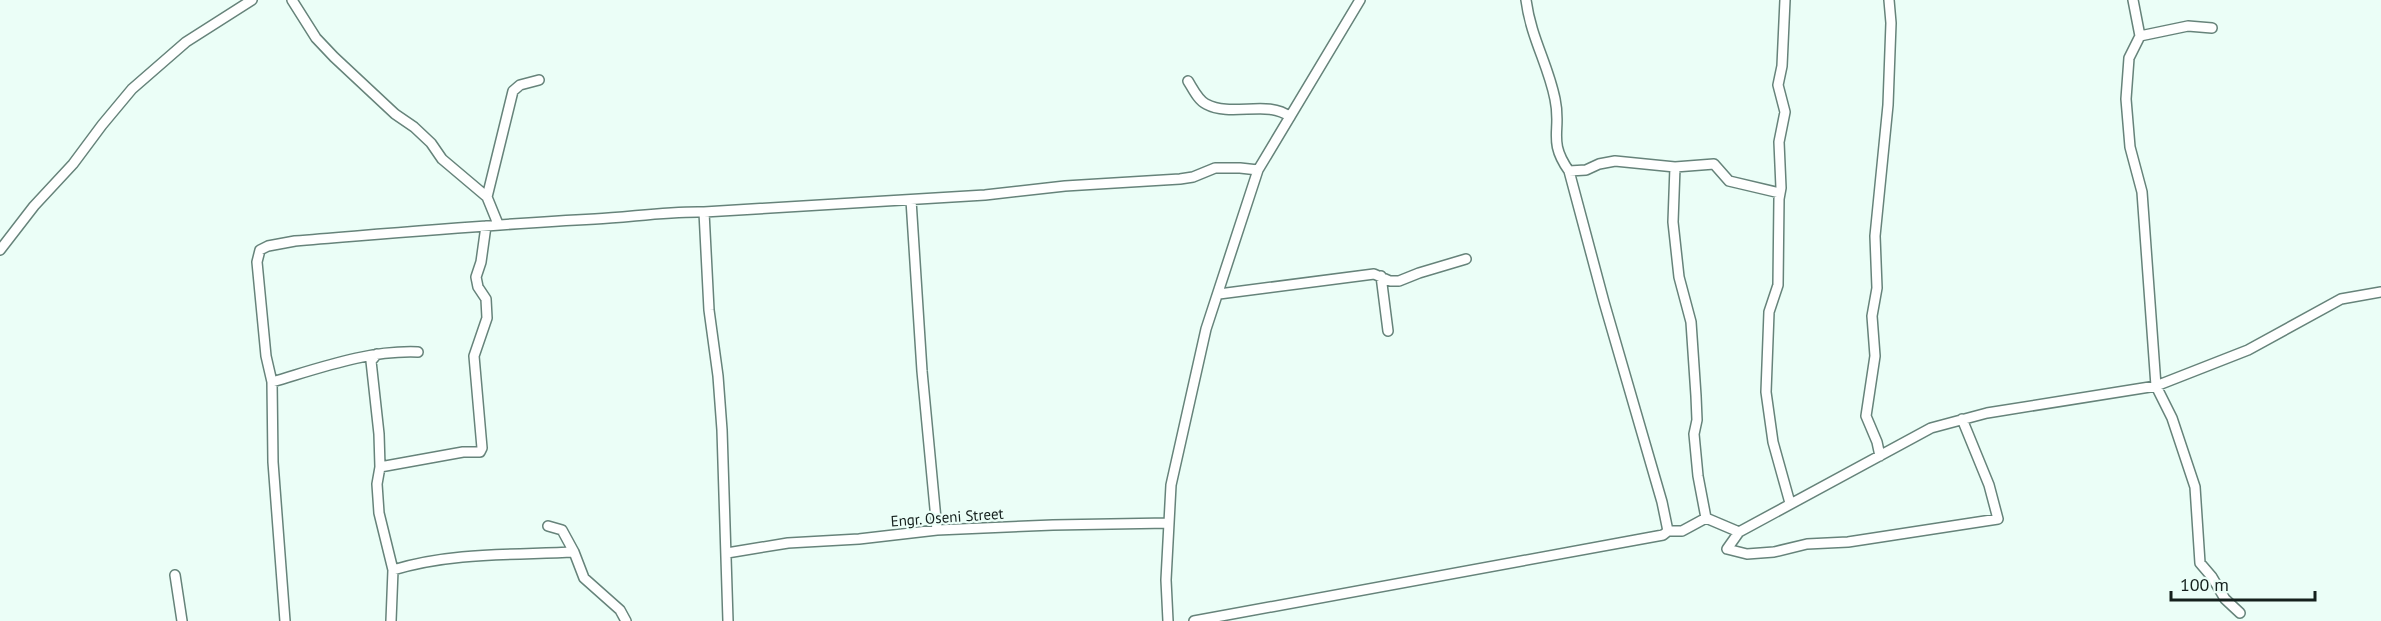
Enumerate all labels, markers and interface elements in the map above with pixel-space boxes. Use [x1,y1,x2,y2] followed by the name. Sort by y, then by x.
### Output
[890,504,1004,530] street label: Engr. Oseni Street
[2171,564,2315,602] scale bar
[2180,573,2229,596] text: 100 m

